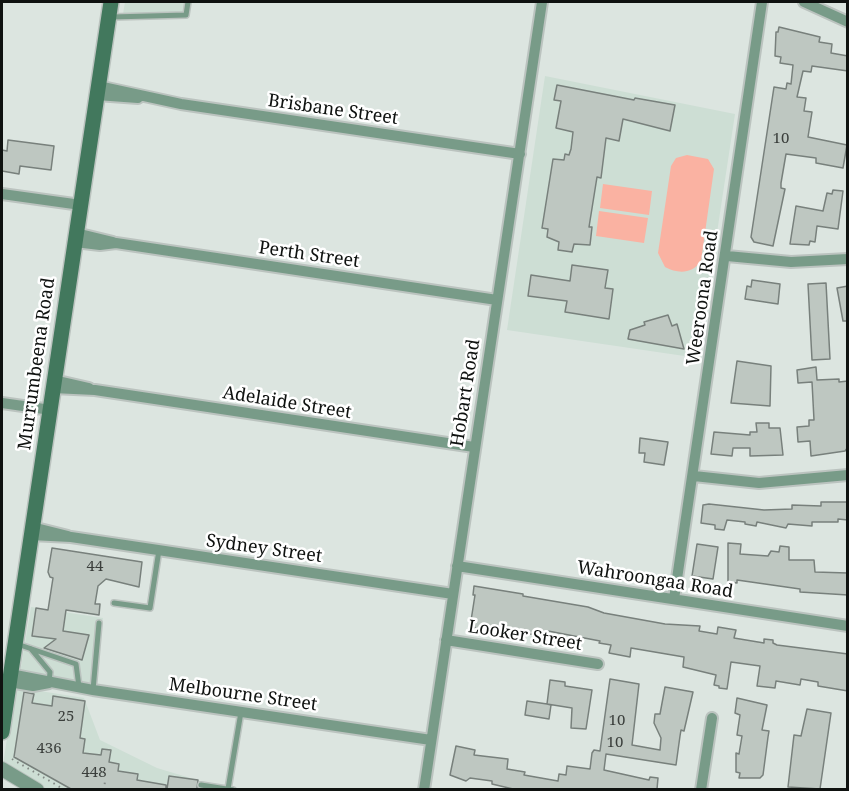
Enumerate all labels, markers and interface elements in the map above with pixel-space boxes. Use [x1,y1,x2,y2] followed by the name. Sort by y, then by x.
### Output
[266,90,400,130] street label: Brisbane Street
[773,130,789,148] house number: 10
[683,229,723,367] street label: Weeroona Road
[257,237,361,273] street label: Perth Street
[14,276,60,452] street label: Murrumbeena Road
[447,338,485,448] street label: Hobart Road
[221,382,353,424] street label: Adelaide Street
[205,530,323,568] street label: Sydney Street
[575,557,735,603] street label: Wahroongaa Road
[87,558,103,576] house number: 44
[466,616,584,656] street label: Looker Street
[167,674,319,716] street label: Melbourne Street
[58,708,74,726] house number: 25
[609,712,625,730] house number: 10
[607,734,623,752] house number: 10
[36,740,62,758] house number: 436
[81,764,107,782] house number: 448

